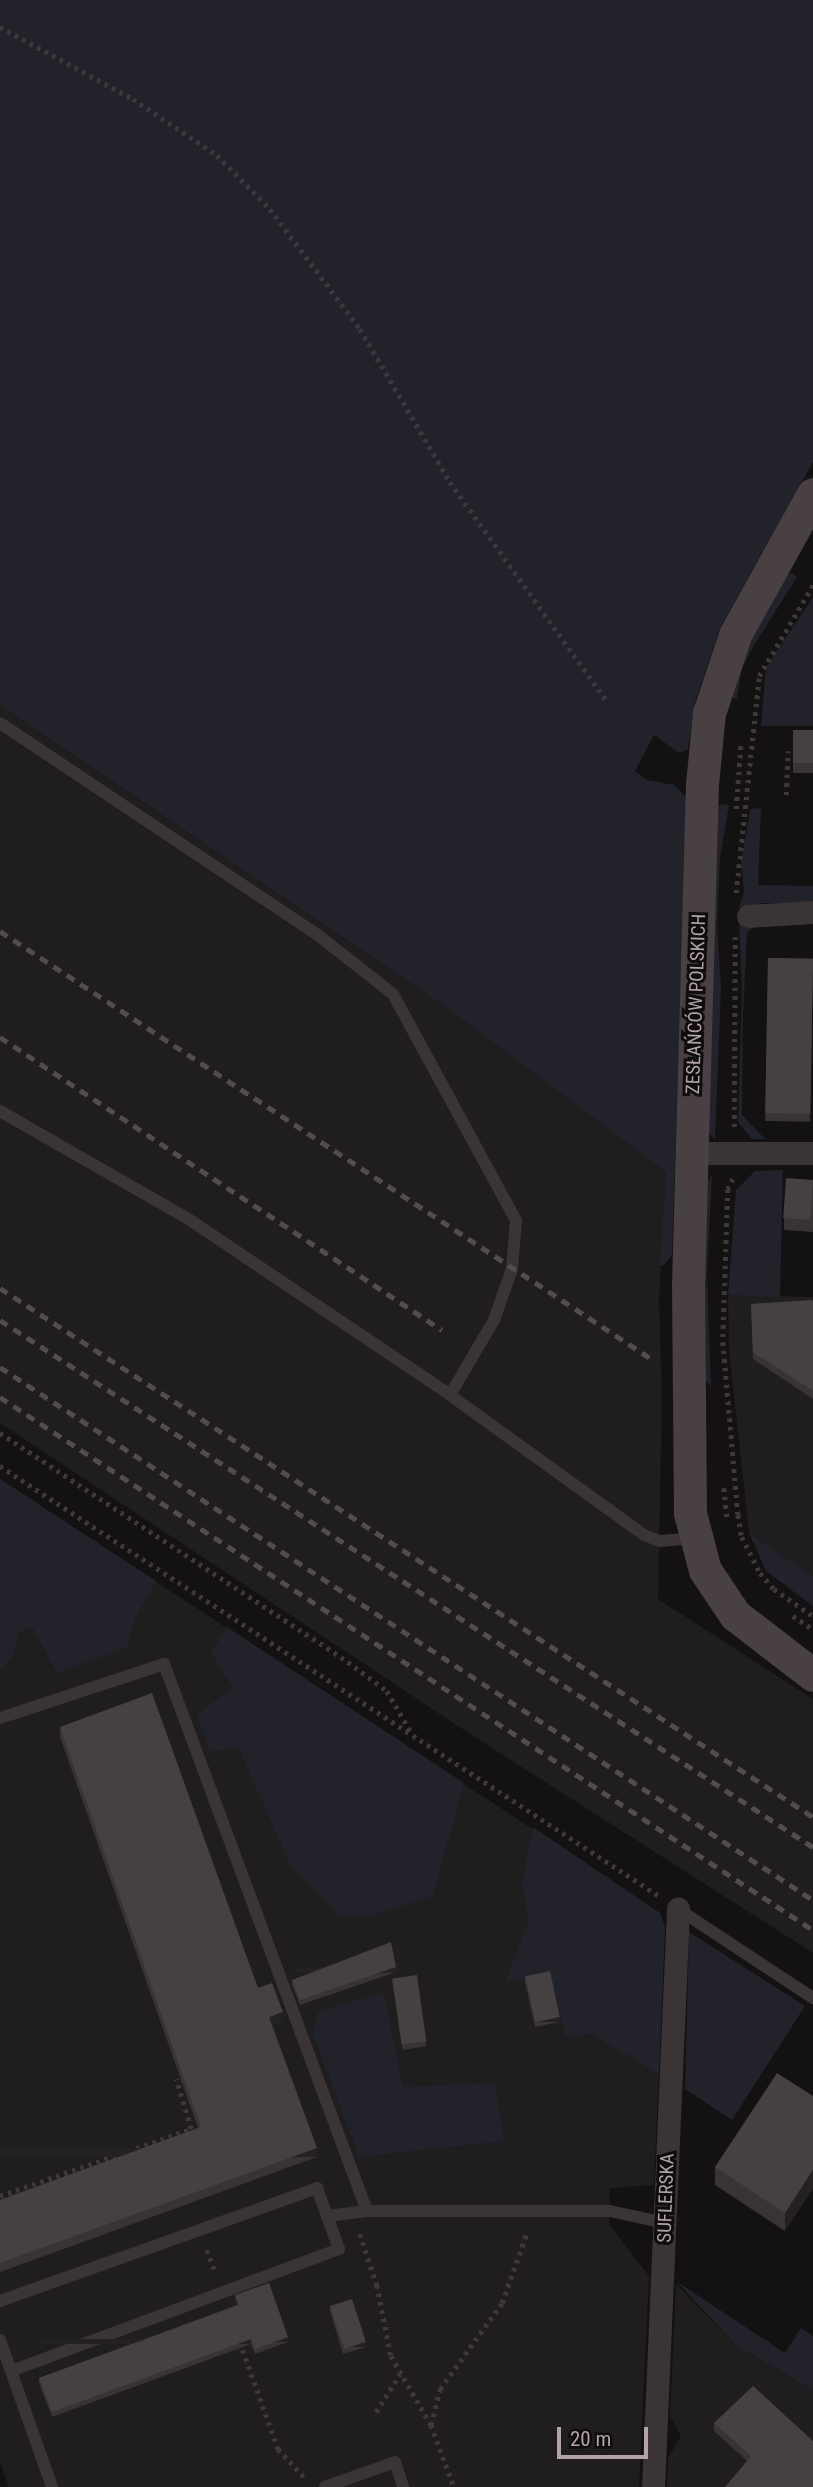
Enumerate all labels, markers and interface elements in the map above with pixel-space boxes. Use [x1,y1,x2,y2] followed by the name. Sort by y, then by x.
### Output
[681,913,711,1095] street label: ZESŁAŃCÓW POLSKICH
[653,2153,679,2243] street label: SUFLERSKA
[561,2414,652,2458] scale bar
[570,2427,611,2451] text: 20 m

